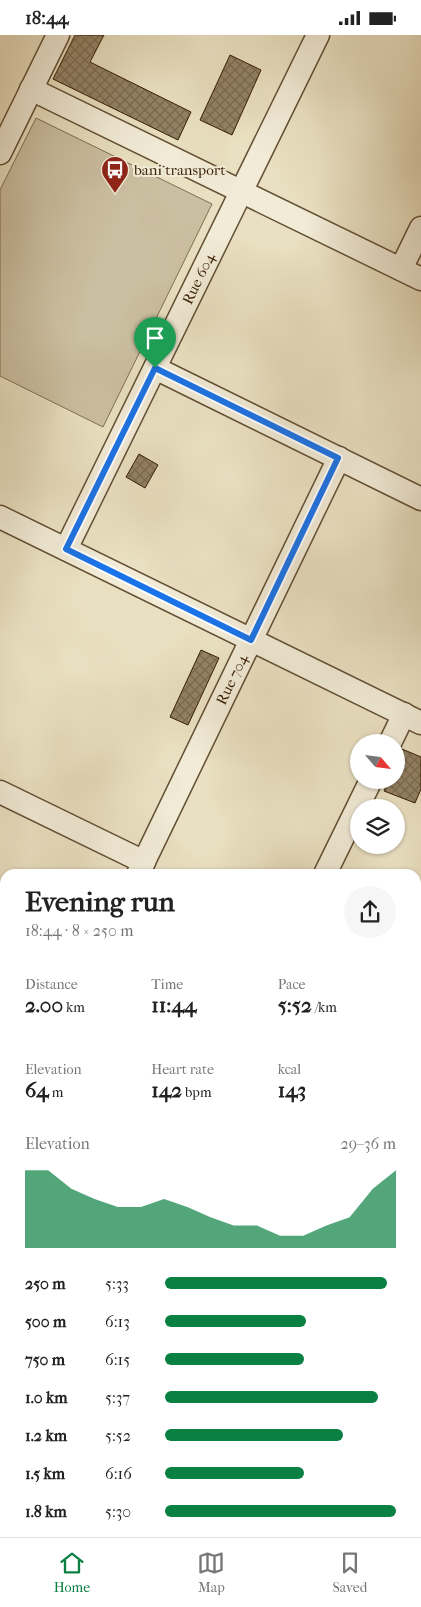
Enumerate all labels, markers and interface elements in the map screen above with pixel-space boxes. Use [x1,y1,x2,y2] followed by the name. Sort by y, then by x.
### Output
[25,7,68,29] text: 18:44
[100,155,130,194] bus stop icon: bani transport
[133,161,226,179] place label: bani transport
[178,249,219,307] street label: Rue 604
[134,317,176,368] pin
[141,324,169,352] icon: arrive
[212,650,252,708] street label: Rue 704
[350,734,405,789] north arrow
[350,734,405,854] map controls
[350,799,405,854] button: layers
[25,885,175,918] text: Evening run
[344,886,396,938] button: share
[25,921,133,940] text: 18:44 · 8 × 250 m
[25,976,78,993] text: Distance
[151,976,183,993] text: Time
[278,976,306,993] text: Pace
[25,993,63,1017] text: 2.00
[151,993,196,1017] text: 11:44
[278,993,312,1017] text: 5:52
[63,999,85,1016] text: km
[312,999,337,1016] text: /km
[25,1061,82,1078] text: Elevation
[151,1061,214,1078] text: Heart rate
[278,1061,301,1078] text: kcal
[25,1078,49,1102] text: 64
[151,1078,182,1102] text: 142
[278,1078,306,1102] text: 143
[49,1084,63,1101] text: m
[182,1084,212,1101] text: bpm
[25,1134,90,1153] text: Elevation
[340,1134,396,1153] text: 29–36 m
[25,1274,66,1293] text: 250 m
[105,1274,129,1293] text: 5:33
[25,1312,66,1331] text: 500 m
[105,1312,130,1331] text: 6:13
[25,1350,65,1369] text: 750 m
[105,1350,130,1369] text: 6:15
[25,1388,68,1407] text: 1.0 km
[105,1388,130,1407] text: 5:37
[25,1426,67,1445] text: 1.2 km
[105,1426,131,1445] text: 5:52
[25,1464,65,1483] text: 1.5 km
[105,1464,132,1483] text: 6:16
[25,1502,67,1521] text: 1.8 km
[105,1502,131,1521] text: 5:30
[54,1549,90,1596] tab: Home
[197,1549,225,1596] tab: Map
[333,1549,367,1596] tab: Saved

